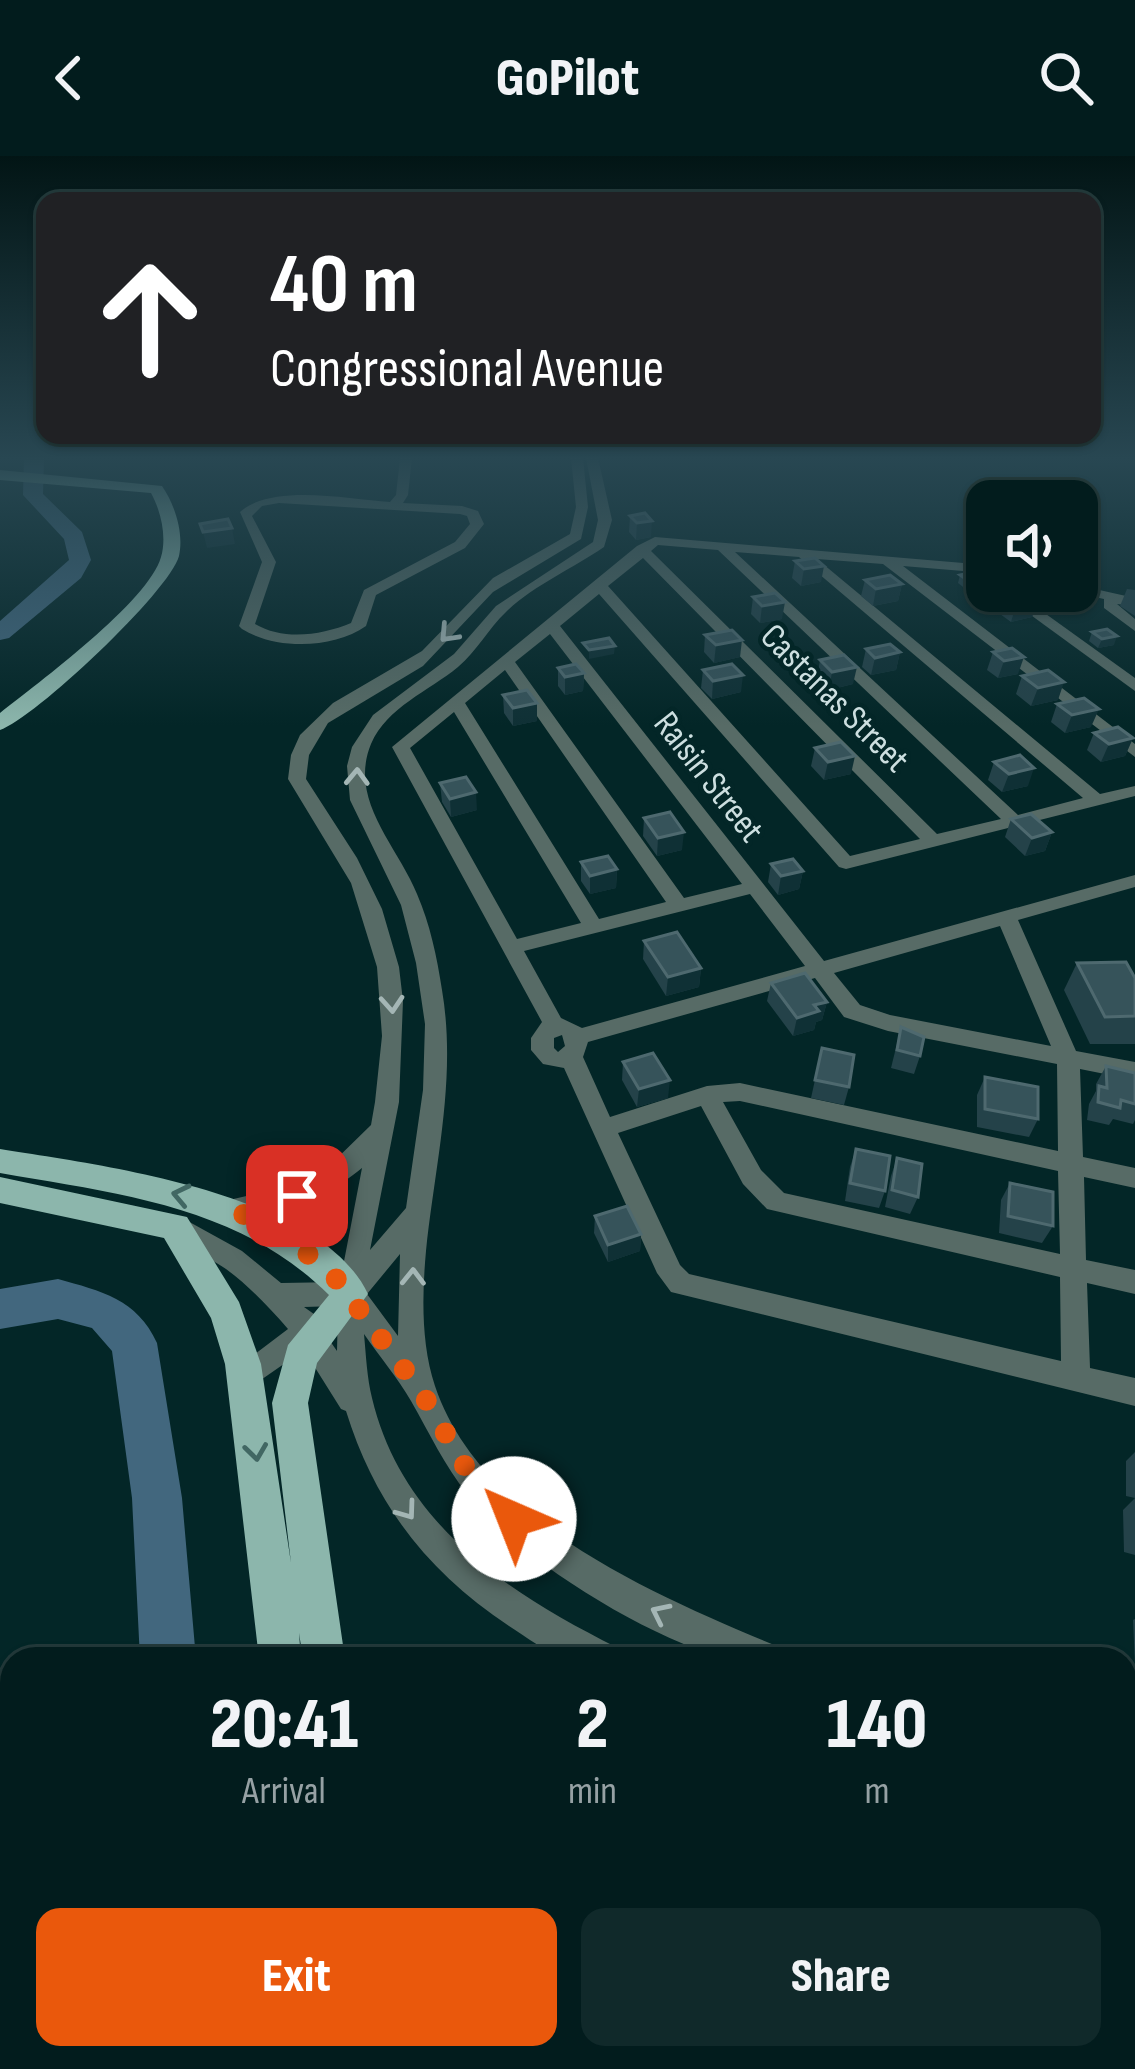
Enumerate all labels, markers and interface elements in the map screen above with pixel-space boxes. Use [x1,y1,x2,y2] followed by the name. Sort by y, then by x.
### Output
[36,45,102,111] icon: back
[1033,45,1099,111] icon: search
[496,46,639,111] text: GoPilot
[270,235,418,336] text: 40 m
[72,240,228,396] icon: ahead
[270,337,664,402] text: Congressional Avenue
[966,480,1098,612] map controls
[966,480,1098,612] button: sound
[751,616,917,782] street label: Castanas Street
[440,621,462,642] one-way arrow
[644,704,772,851] street label: Raisin Street
[344,768,370,786] one-way arrow
[378,995,404,1014] one-way arrow
[246,1145,348,1247] pin
[264,1163,330,1229] icon: arrive
[171,1183,191,1208] one-way arrow
[399,1267,425,1286] one-way arrow
[242,1443,268,1462] one-way arrow
[451,1456,577,1582] position arrow
[393,1498,415,1520] one-way arrow
[651,1603,672,1627] one-way arrow
[210,1682,358,1769] text: 20:41
[576,1682,609,1769] text: 2
[827,1682,927,1769] text: 140
[242,1768,326,1815] text: Arrival
[568,1768,617,1815] text: min
[864,1768,889,1815] text: m
[36,1908,557,2046] button: Exit
[581,1908,1101,2046] button: Share

